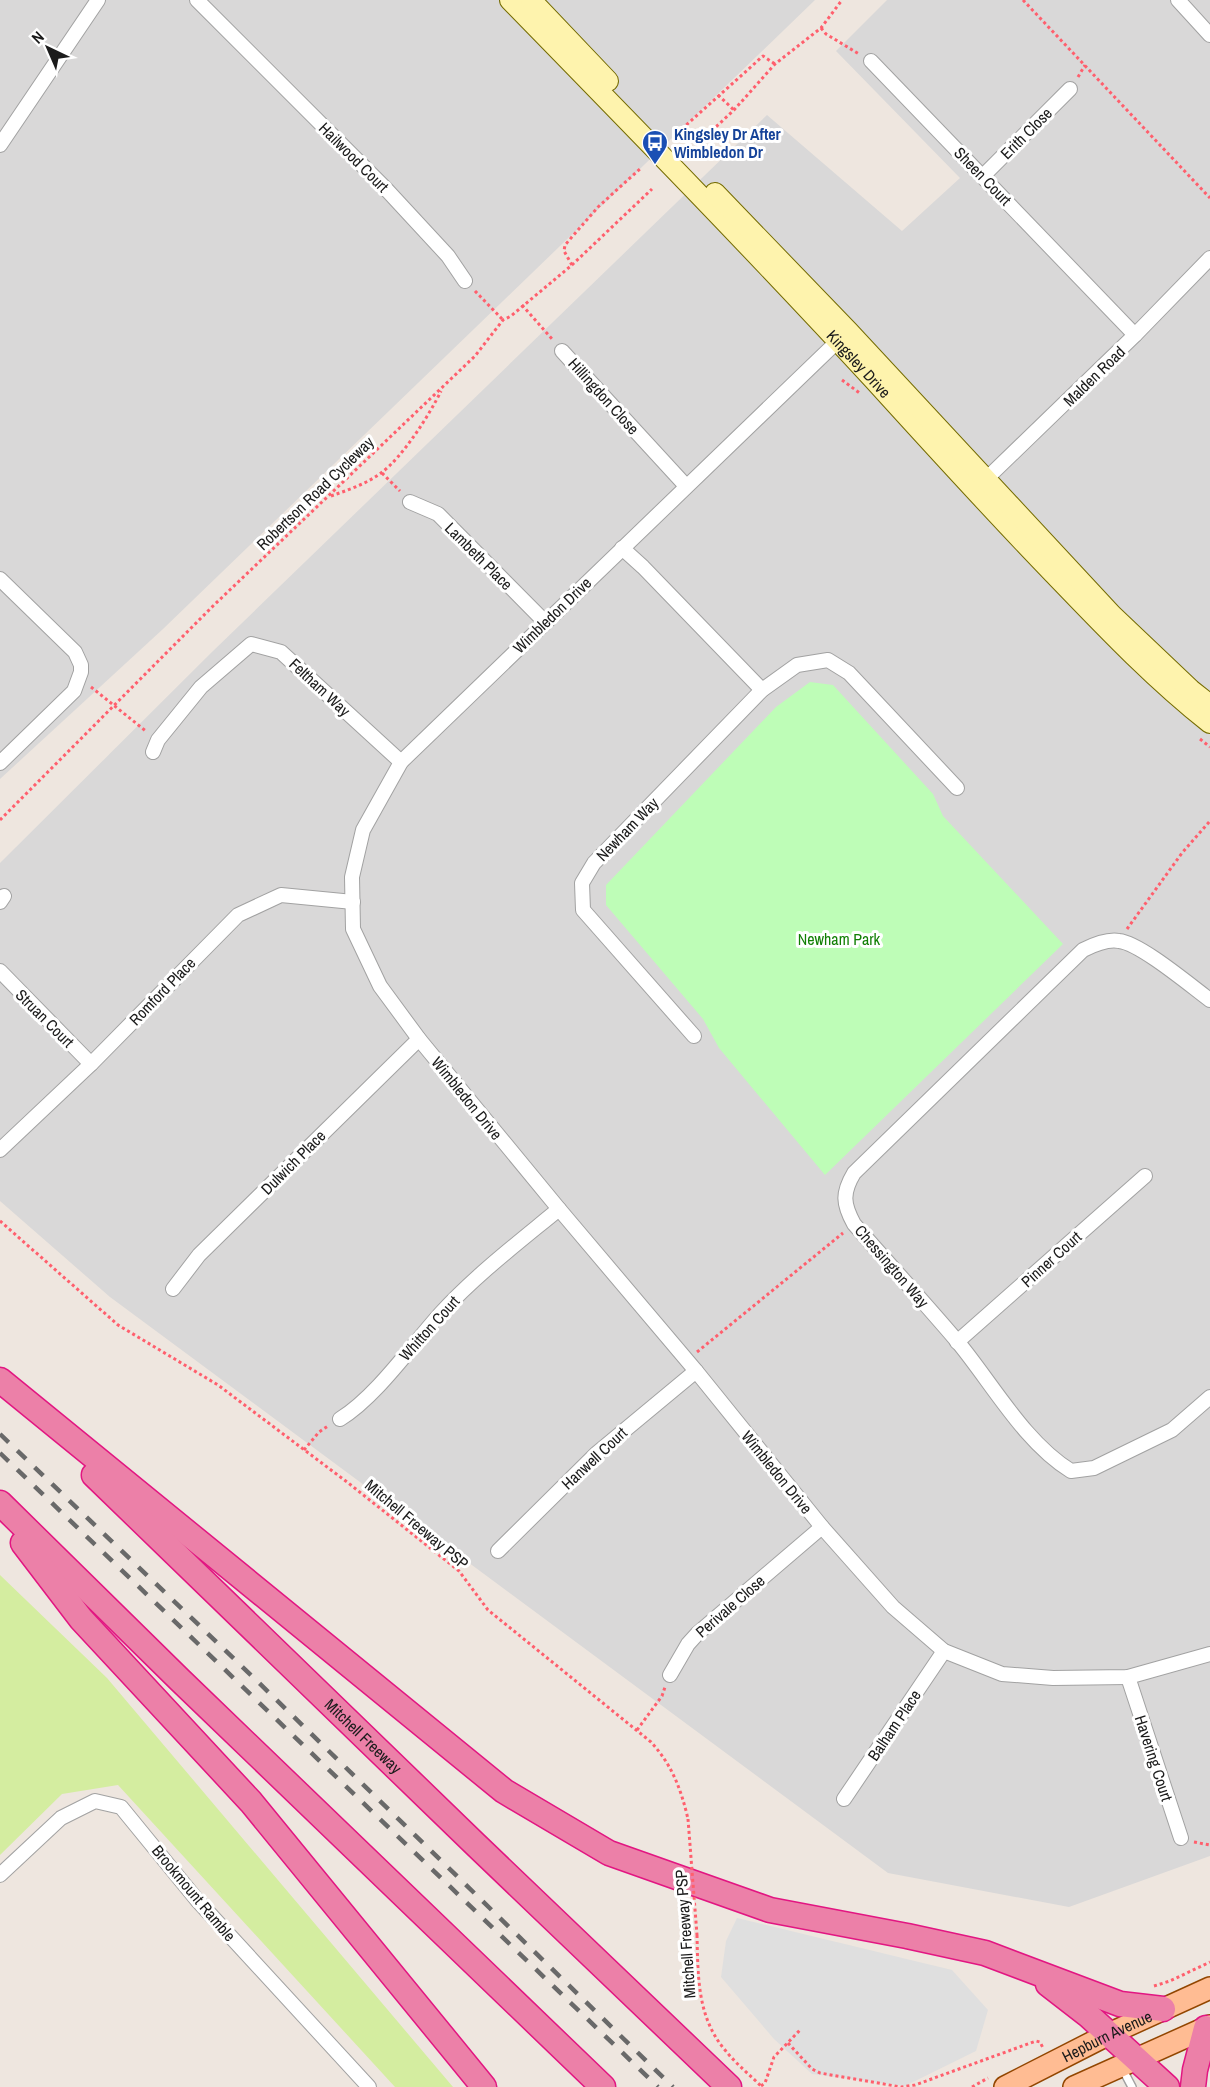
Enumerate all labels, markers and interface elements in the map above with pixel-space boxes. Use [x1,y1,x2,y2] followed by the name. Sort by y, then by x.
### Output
[18,18,78,78] north arrow
[27,26,49,48] text: N
[995,102,1057,164] street label: Erith Close
[314,117,394,197] street label: Hailwood Court
[674,123,782,163] place label: Kingsley Dr After Wimbledon Dr
[640,128,670,166] bus stop icon: Kingsley Dr After Wimbledon Dr
[949,142,1017,210] street label: Sheen Court
[822,325,896,403] street label: Kingsley Drive
[1058,341,1130,411] street label: Malden Road
[564,353,644,439] street label: Hillingdon Close
[251,431,379,555] street label: Robertson Road Cycleway
[440,517,518,595] street label: Lambeth Place
[508,572,596,658] street label: Wimbledon Drive
[285,653,356,721] street label: Feltham Way
[591,792,663,866] street label: Newham Way
[798,928,881,950] park label: Newham Park
[124,952,200,1030] street label: Romford Place
[11,984,79,1052] street label: Struan Court
[427,1052,507,1144] street label: Wimbledon Drive
[256,1125,330,1199] street label: Dulwich Place
[850,1220,934,1312] street label: Chessington Way
[1016,1226,1086,1292] street label: Pinner Court
[394,1290,464,1365] street label: Whitton Court
[556,1422,632,1494] street label: Hanwell Court
[737,1426,817,1518] street label: Wimbledon Drive
[360,1474,474,1574] street label: Mitchell Freeway PSP
[691,1570,769,1642] street label: Perivale Close
[862,1685,926,1765] street label: Balham Place
[320,1693,407,1779] street label: Mitchell Freeway
[1130,1712,1178,1804] street label: Havering Court
[147,1840,241,1946] street label: Brookmount Ramble
[670,1869,700,1999] street label: Mitchell Freeway PSP
[1058,2005,1155,2067] street label: Hepburn Avenue

